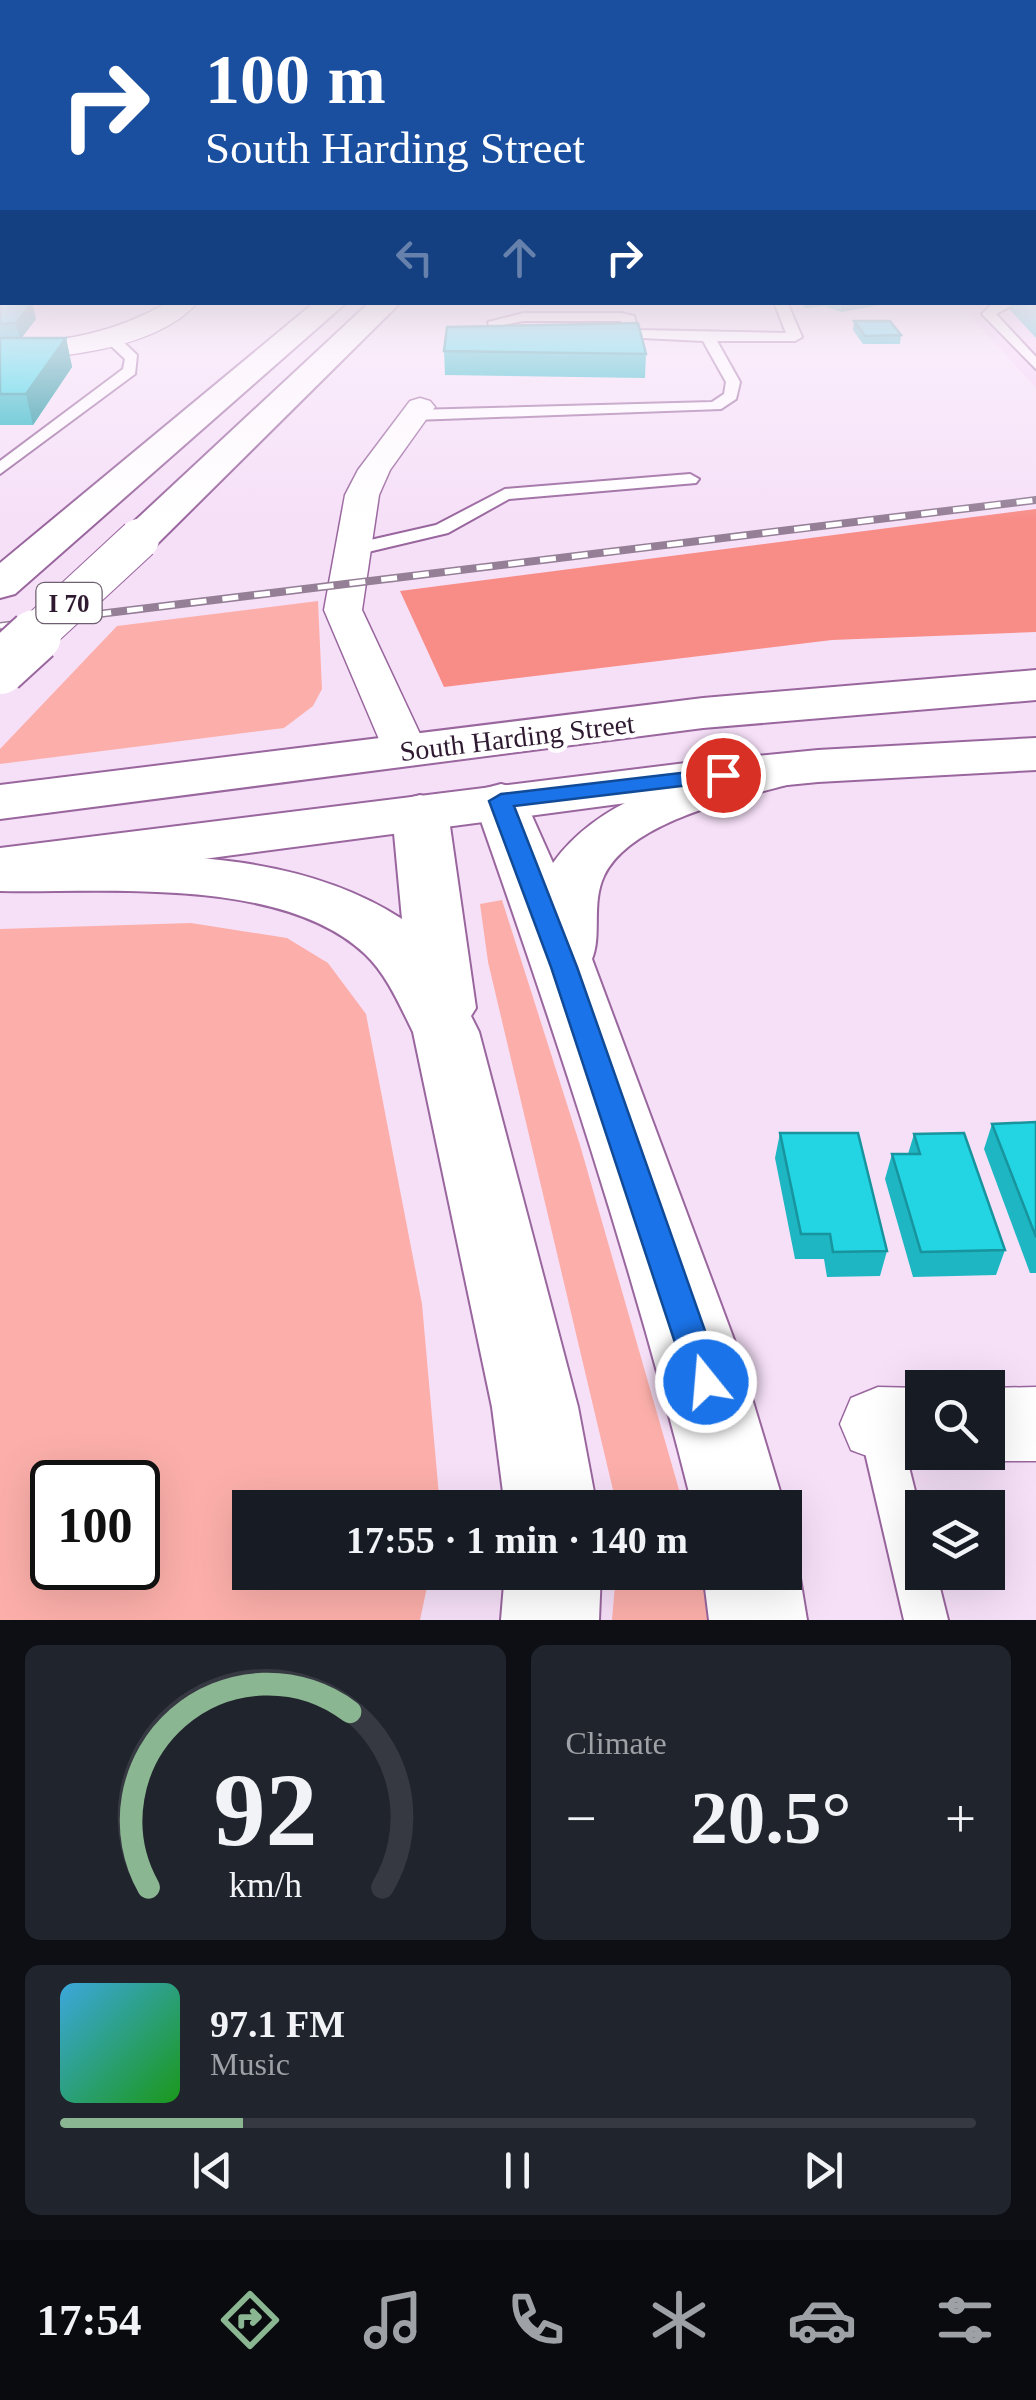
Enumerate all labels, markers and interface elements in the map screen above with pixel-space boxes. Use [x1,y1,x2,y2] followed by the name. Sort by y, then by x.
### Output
[40,40,170,170] icon: right
[205,41,386,118] text: 100 m
[205,123,585,173] text: South Harding Street
[387,230,442,285] icon: left
[492,230,547,285] icon: ahead
[597,230,652,285] icon: right
[36,583,102,623] road number: I 70
[398,708,636,767] street label: South Harding Street
[681,733,766,818] pin
[696,748,751,803] icon: arrive
[654,1330,758,1434] position arrow
[905,1370,1005,1590] map controls
[905,1370,1005,1470] button: search
[30,1460,160,1590] speed limit sign: 100
[905,1490,1005,1590] button: layers
[346,1519,688,1561] text: 17:55 · 1 min · 140 m
[566,1725,667,1761] text: Climate
[213,1752,317,1867] text: 92
[690,1776,851,1859] text: 20.5°
[566,1788,597,1849] text: −
[945,1788,976,1849] text: +
[229,1865,302,1905] text: km/h
[210,2003,345,2045] text: 97.1 FM
[210,2046,290,2082] text: Music
[185,2143,240,2198] icon: previous
[490,2143,545,2198] icon: pause
[796,2143,851,2198] icon: next
[215,2285,285,2355] icon: directions
[358,2285,428,2355] icon: music
[501,2285,571,2355] icon: phone
[644,2285,714,2355] icon: climate
[787,2285,857,2355] icon: car
[930,2285,1000,2355] icon: filters
[37,2295,142,2345] text: 17:54

